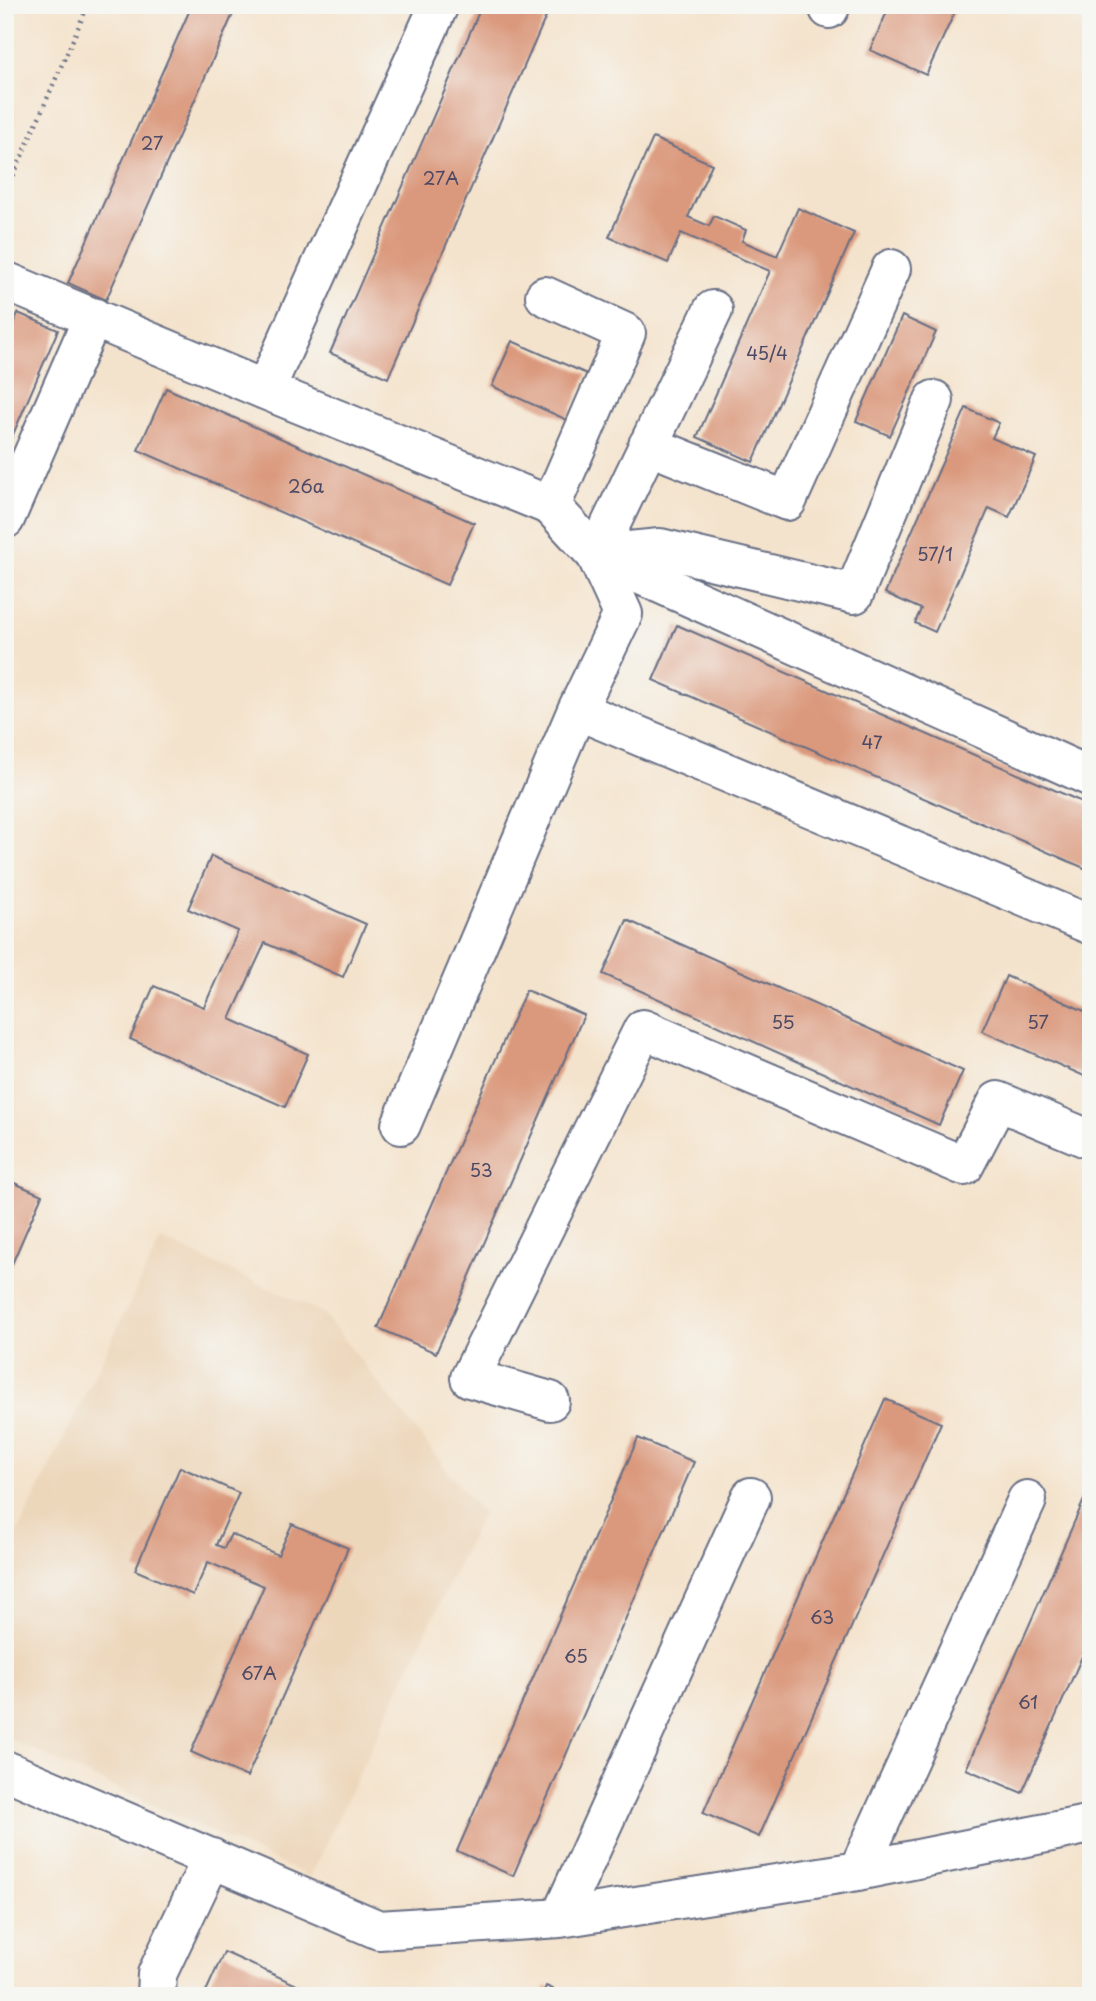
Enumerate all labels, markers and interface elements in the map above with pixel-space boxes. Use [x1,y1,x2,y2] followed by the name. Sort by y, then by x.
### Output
[141,129,163,156] house number: 27
[423,164,459,191] house number: 27А
[746,339,788,366] house number: 45/4
[288,472,325,499] house number: 26а
[917,540,953,567] house number: 57/1
[861,728,883,755] house number: 47
[771,1008,795,1035] house number: 55
[1027,1008,1049,1035] house number: 57
[469,1156,493,1183] house number: 53
[810,1603,834,1630] house number: 63
[564,1642,588,1669] house number: 65
[241,1659,277,1686] house number: 67А
[1018,1688,1038,1715] house number: 61

